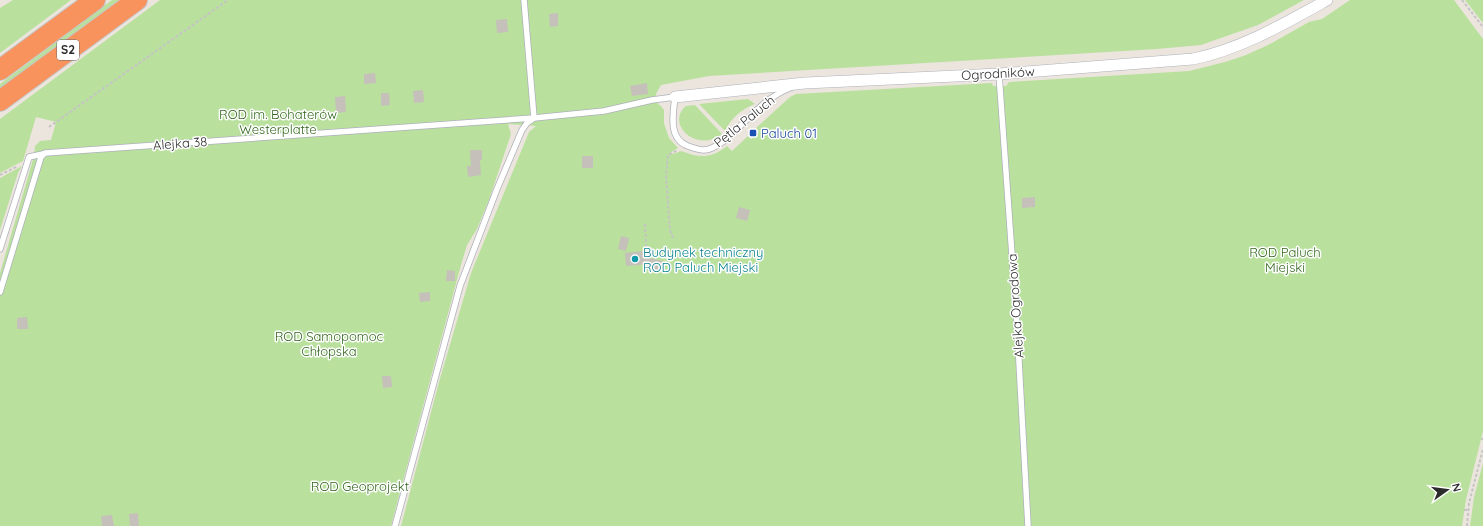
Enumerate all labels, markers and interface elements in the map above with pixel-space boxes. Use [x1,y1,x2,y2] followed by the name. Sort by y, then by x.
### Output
[57,40,79,60] road number: S2
[961,63,1035,83] street label: Ogrodników
[710,92,778,150] street label: Pętla Paluch
[219,106,337,137] park label: ROD im. Bohaterów Westerplatte
[761,125,817,141] place label: Paluch 01
[748,128,758,138] marker: Paluch 01
[152,133,208,153] street label: Alejka 38
[643,244,763,275] place label: Budynek techniczny ROD Paluch Miejski
[1249,244,1321,275] park label: ROD Paluch Miejski
[1003,253,1027,359] street label: Alejka Ogrodowa
[630,254,640,264] marker: Budynek techniczny ROD Paluch Miejski
[275,328,384,359] park label: ROD Samopomoc Chłopska
[1427,470,1467,510] north arrow
[311,478,409,494] park label: ROD Geoprojekt
[1449,482,1464,493] text: N

